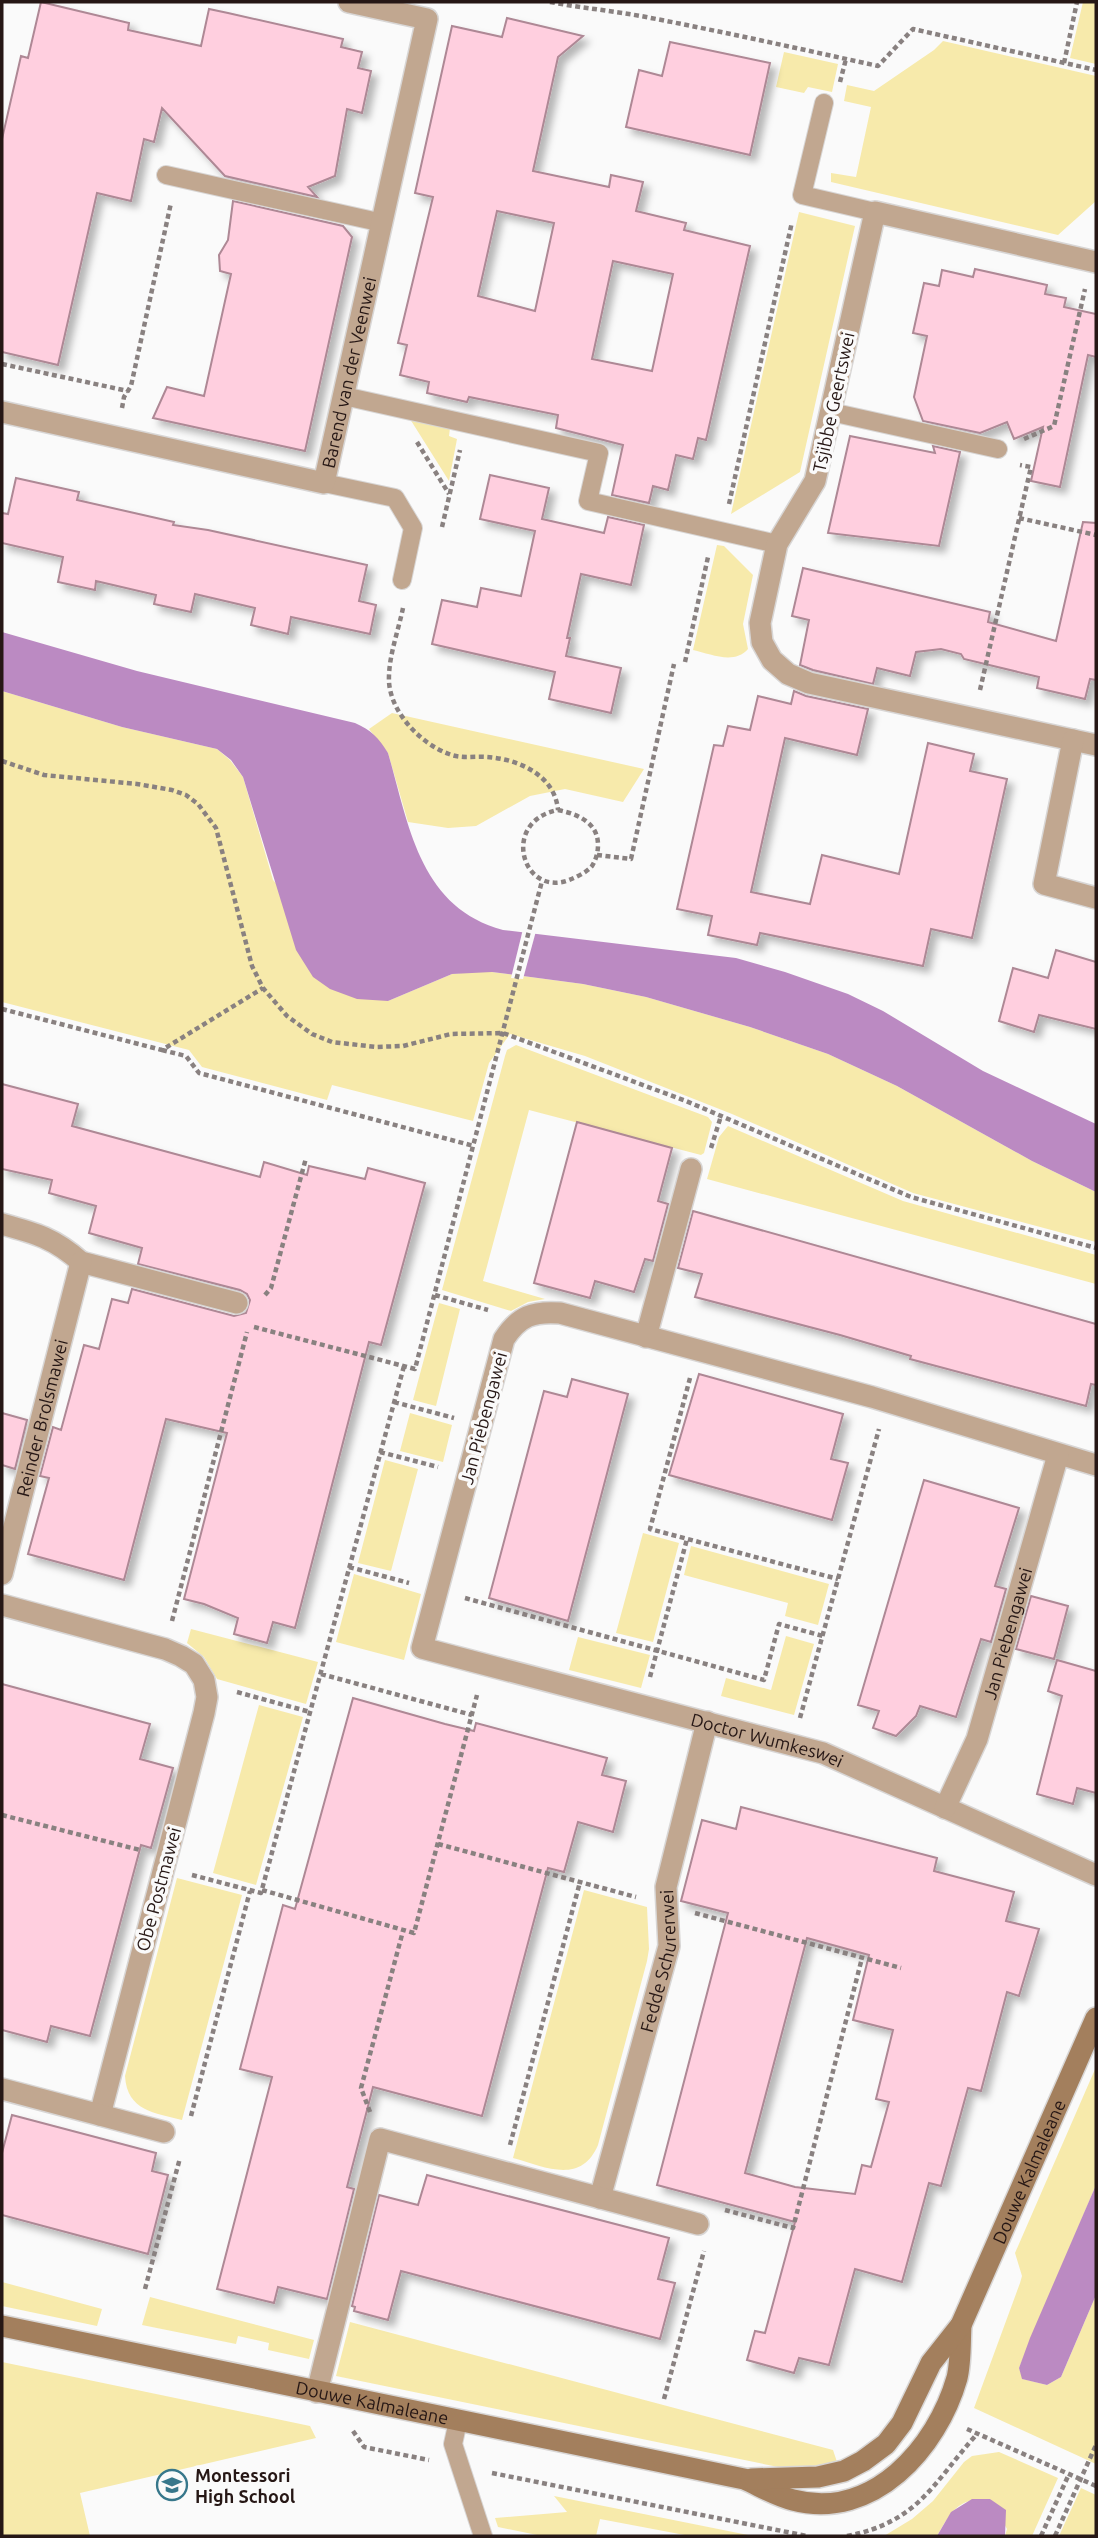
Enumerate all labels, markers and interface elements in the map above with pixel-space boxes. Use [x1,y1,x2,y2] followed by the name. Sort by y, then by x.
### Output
[318,275,379,470] street label: Barend van der Veenwei
[808,330,858,474] street label: Tsjibbe Geertswei
[12,1337,71,1499] street label: Reinder Brolsmawei
[456,1350,510,1486] street label: Jan Piebengawei
[979,1565,1035,1702] street label: Jan Piebengawei
[689,1709,847,1771] street label: Doctor Wumkeswei
[132,1825,184,1953] street label: Obe Postmawei
[636,1889,680,2034] street label: Fedde Schurerwei
[988,2096,1069,2247] street label: Douwe Kalmaleane
[294,2377,450,2428] street label: Douwe Kalmaleane
[195,2465,296,2506] place label: Montessori High School
[155,2468,189,2502] school or university icon: Montessori High School

